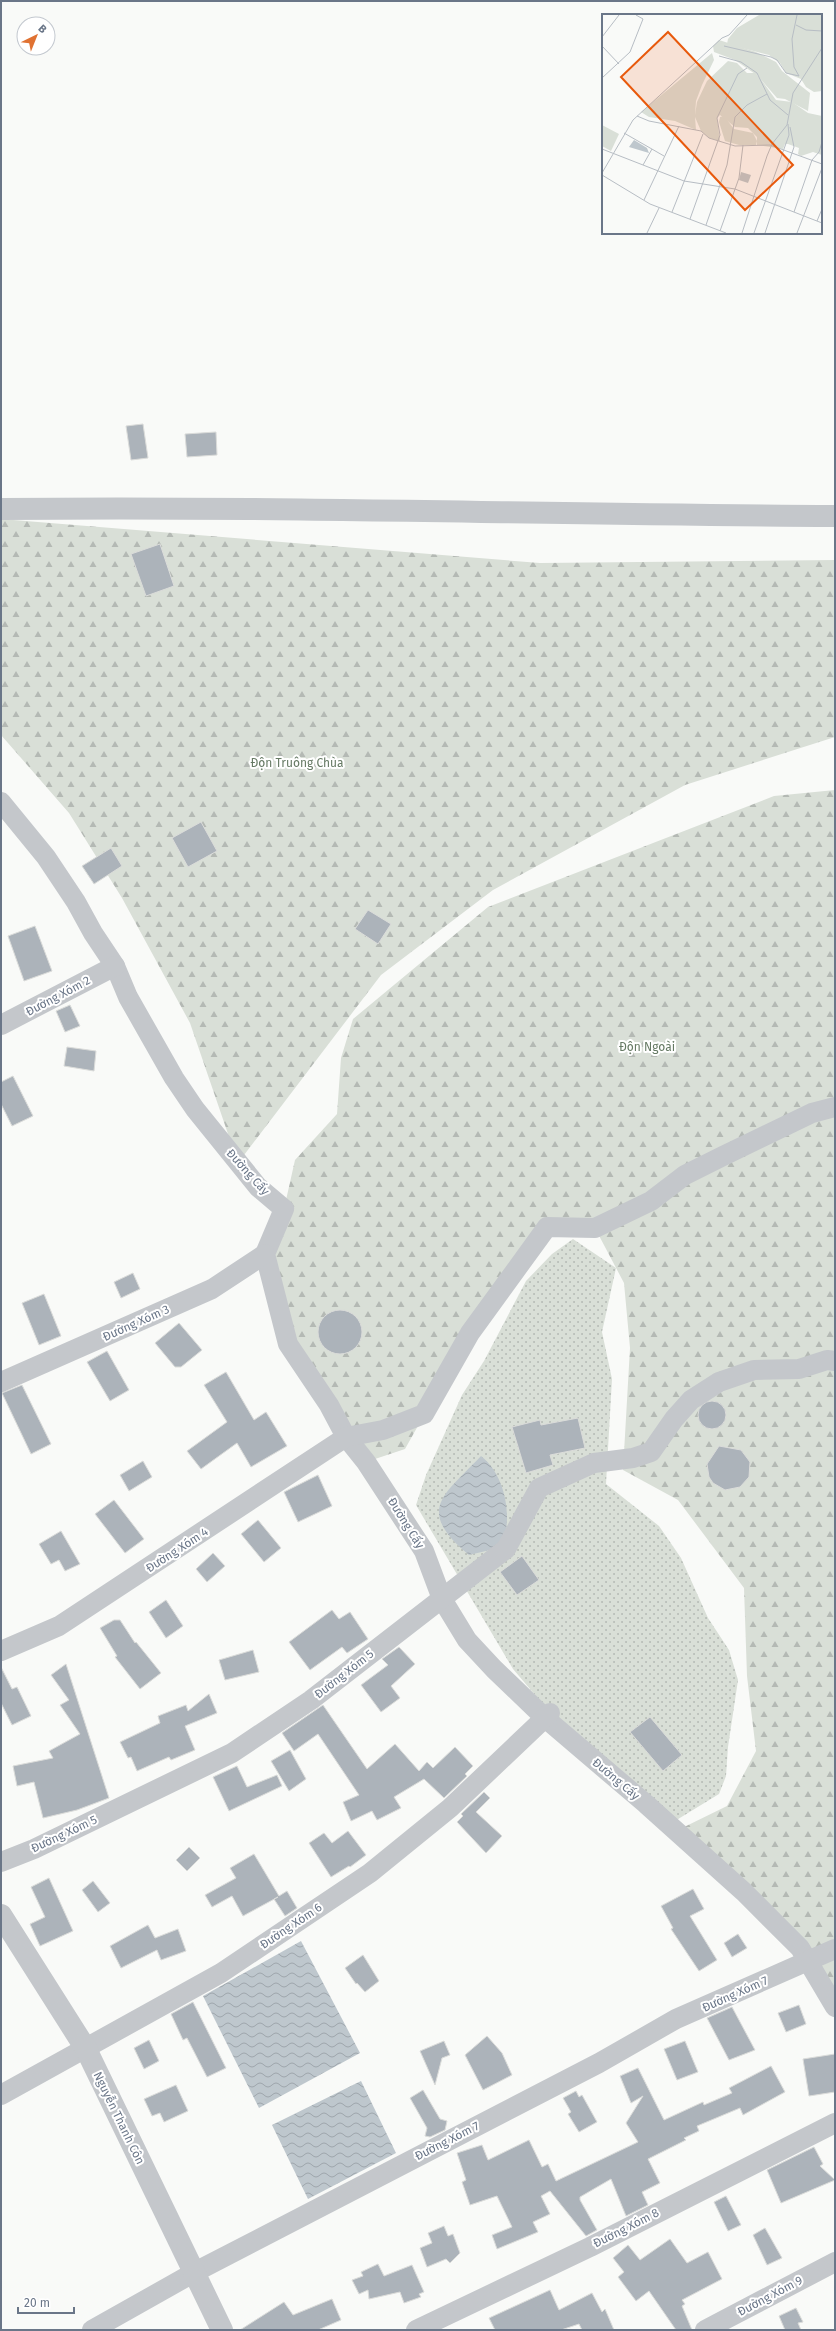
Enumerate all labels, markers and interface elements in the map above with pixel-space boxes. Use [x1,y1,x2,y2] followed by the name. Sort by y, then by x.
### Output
[602,14,822,234] inset map
[16,16,56,56] north arrow
[36,22,50,36] text: B
[250,756,344,770] park label: Độn Truông Chùa
[23,973,93,1019] street label: Đường Xóm 2
[619,1040,675,1054] park label: Độn Ngoài
[224,1145,273,1198] street label: Đường Cấy
[101,1302,171,1344] street label: Đường Xóm 3
[385,1494,428,1551] street label: Đường Cấy
[143,1524,211,1575] street label: Đường Xóm 4
[312,1647,376,1701] street label: Đường Xóm 5
[590,1754,643,1803] street label: Đường Cấy
[29,1813,99,1855] street label: Đường Xóm 5
[257,1900,325,1952] street label: Đường Xóm 6
[700,1973,770,2015] street label: Đường Xóm 7
[90,2069,148,2167] street label: Nguyễn Thanh Côn
[412,2119,482,2163] street label: Đường Xóm 7
[591,2205,662,2251] street label: Đường Xóm 8
[735,2273,805,2319] street label: Đường Xóm 9
[18,2289,74,2315] scale bar
[24,2296,50,2310] text: 20 m

